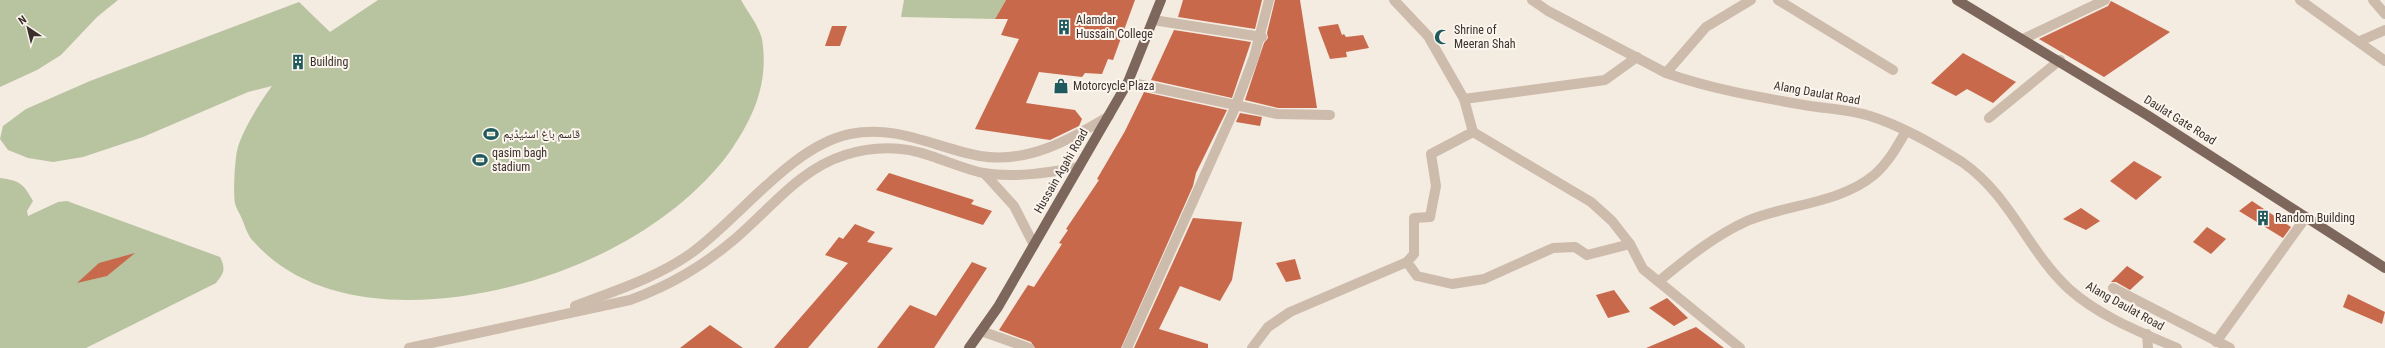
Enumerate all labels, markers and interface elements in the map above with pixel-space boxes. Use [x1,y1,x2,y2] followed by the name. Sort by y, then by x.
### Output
[8,8,48,48] north arrow
[16,13,29,27] text: N
[1076,13,1153,41] place label: Alamdar Hussain College
[1055,18,1073,36] building icon: Alamdar Hussain College
[1454,23,1516,51] place label: Shrine of Meeran Shah
[1433,28,1451,46] mosque icon: Shrine of Meeran Shah
[289,53,307,71] building icon: Building
[310,55,348,69] place label: Building
[1052,77,1070,95] shop icon: Motorcycle Plaza
[1073,79,1155,93] place label: Motorcycle Plaza
[1773,79,1861,107] street label: Alang Daulat Road
[2141,92,2219,148] street label: Daulat Gate Road
[482,125,500,143] sports icon: قاسم باغ اسٹیڈیم
[1031,126,1091,216] street label: Hussain Agahi Road
[503,127,580,142] place label: قاسم باغ اسٹیڈیم
[492,146,547,174] place label: qasim bagh stadium
[471,151,489,169] sports icon: qasim bagh stadium
[2254,209,2272,227] building icon: Random Building
[2275,211,2355,225] place label: Random Building
[2083,279,2167,333] street label: Alang Daulat Road

